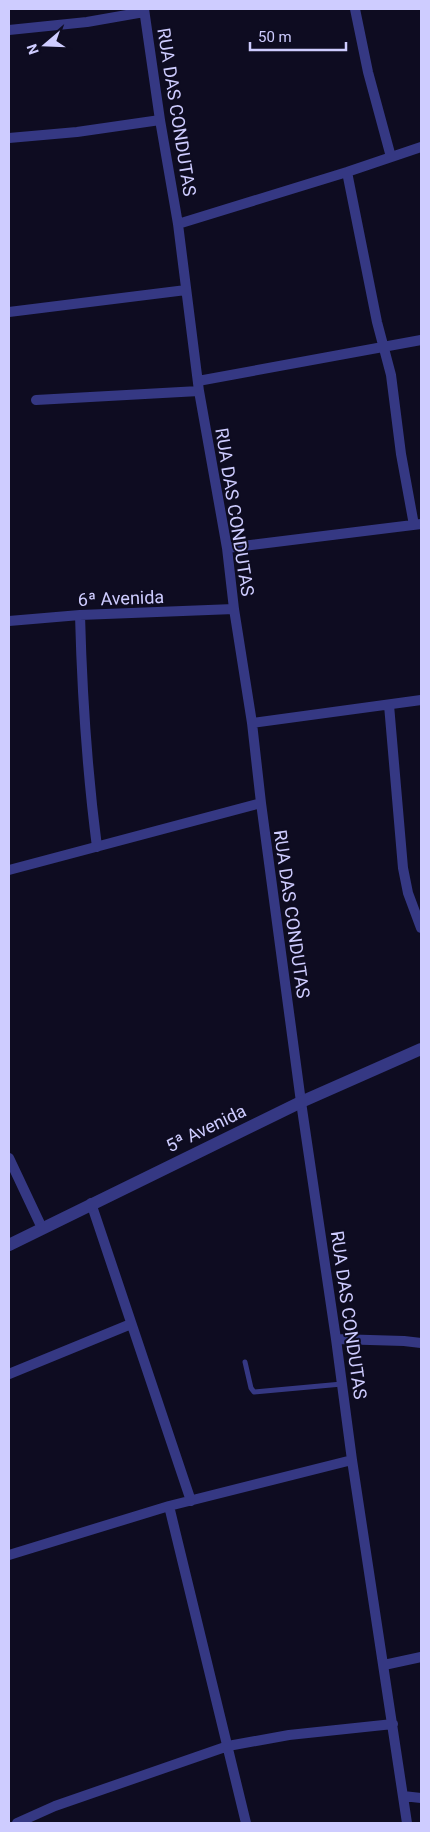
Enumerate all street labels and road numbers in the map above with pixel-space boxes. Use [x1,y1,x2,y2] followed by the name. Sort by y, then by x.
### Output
[153,26,201,198] street label: RUA DAS CONDUTAS
[211,426,259,598] street label: RUA DAS CONDUTAS
[77,586,165,610] street label: 6ª Avenida
[270,828,314,1000] street label: RUA DAS CONDUTAS
[163,1100,249,1156] street label: 5ª Avenida
[327,1229,371,1401] street label: RUA DAS CONDUTAS

